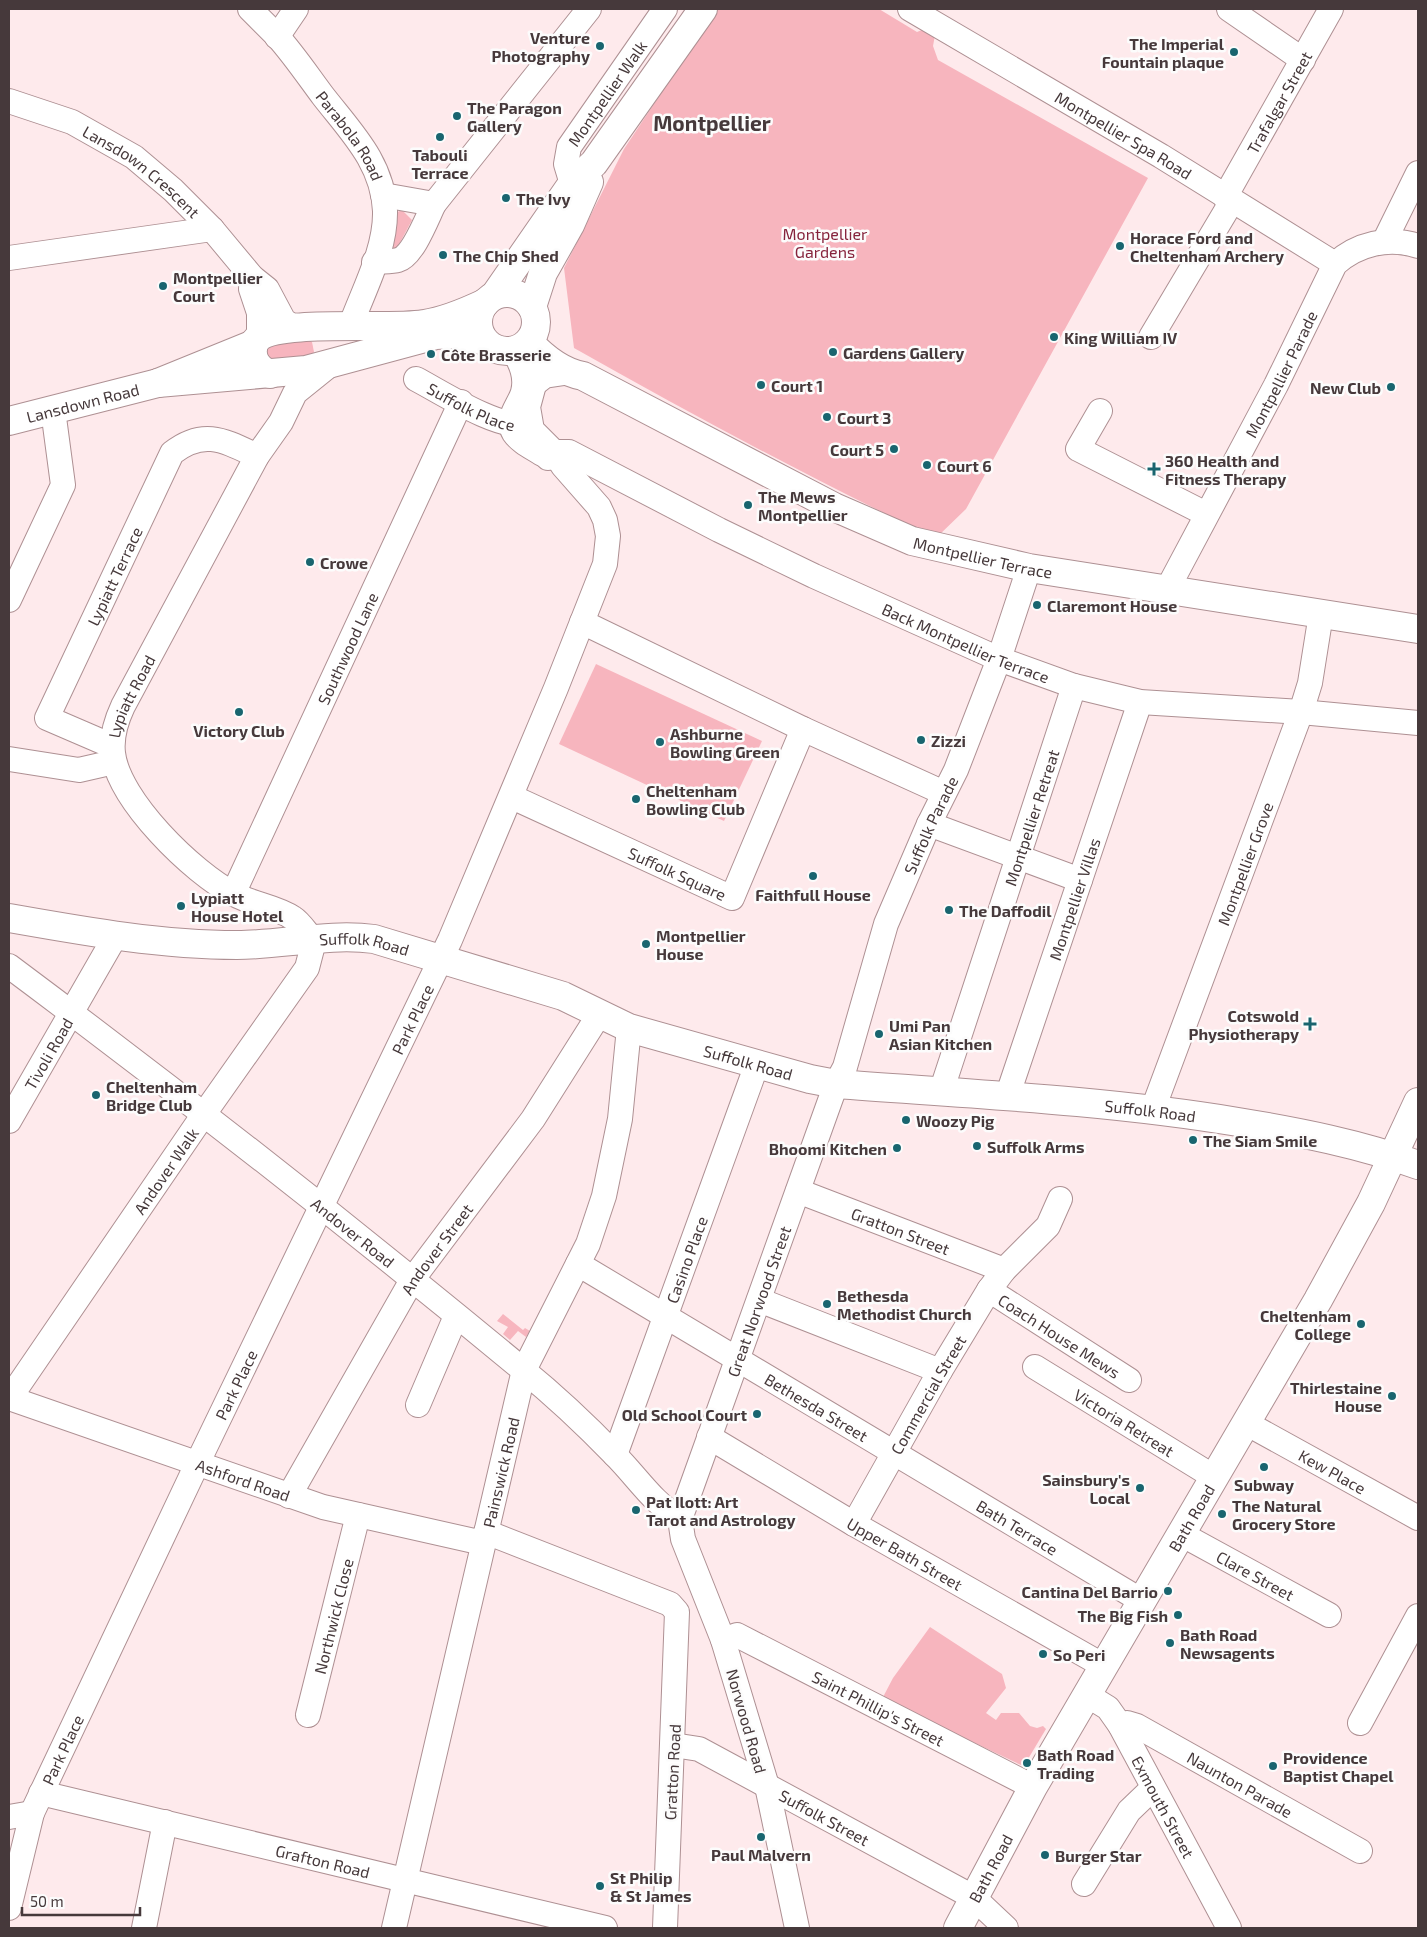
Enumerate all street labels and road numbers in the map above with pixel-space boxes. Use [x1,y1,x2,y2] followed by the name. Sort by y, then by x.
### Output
[563,36,650,150] street label: Montpellier Walk
[1242,48,1315,157] street label: Trafalgar Street
[313,87,388,183] street label: Parabola Road
[1052,87,1196,183] street label: Montpellier Spa Road
[80,121,204,221] street label: Lansdown Crescent
[1241,307,1320,440] street label: Montpellier Parade
[424,378,516,434] street label: Suffolk Place
[24,379,141,426] street label: Lansdown Road
[83,523,146,628] street label: Lypiatt Terrace
[912,532,1054,581] street label: Montpellier Terrace
[313,589,381,707] street label: Southwood Lane
[879,598,1052,686] street label: Back Montpellier Terrace
[104,651,158,739] street label: Lypiatt Road
[1000,747,1062,888] street label: Montpellier Retreat
[899,773,961,877] street label: Suffolk Parade
[1213,799,1276,928] street label: Montpellier Grove
[1044,835,1103,963] street label: Montpellier Villas
[625,842,729,904] street label: Suffolk Square
[318,928,412,959] street label: Suffolk Road
[387,981,437,1057] street label: Park Place
[20,1014,76,1093] street label: Tivoli Road
[702,1040,795,1083] street label: Suffolk Road
[1104,1095,1197,1125] street label: Suffolk Road
[129,1124,202,1217] street label: Andover Walk
[308,1193,399,1271] street label: Andover Road
[396,1199,476,1298] street label: Andover Street
[849,1203,953,1258] street label: Gratton Street
[661,1213,711,1306] street label: Casino Place
[722,1223,794,1379] street label: Great Norwood Street
[995,1289,1124,1382] street label: Coach House Mews
[886,1331,969,1457] street label: Commercial Street
[210,1346,260,1423] street label: Park Place
[762,1369,872,1445] street label: Bethesda Street
[1071,1384,1178,1460] street label: Victoria Retreat
[478,1415,522,1529] street label: Painswick Road
[1296,1445,1369,1497] street label: Kew Place
[194,1454,293,1504] street label: Ashford Road
[1164,1480,1218,1554] street label: Bath Road
[973,1495,1062,1558] street label: Bath Terrace
[844,1513,966,1593] street label: Upper Bath Street
[1213,1546,1298,1604] street label: Clare Street
[309,1556,356,1676] street label: Northwick Close
[809,1666,948,1749] street label: Saint Phillip's Street
[723,1667,771,1775] street label: Norwood Road
[37,1711,87,1788] street label: Park Place
[660,1723,684,1821] street label: Gratton Road
[1184,1747,1296,1821] street label: Naunton Parade
[1129,1752,1199,1861] street label: Exmouth Street
[776,1785,873,1849] street label: Suffolk Street
[964,1831,1016,1905] street label: Bath Road
[274,1840,372,1881] street label: Grafton Road

